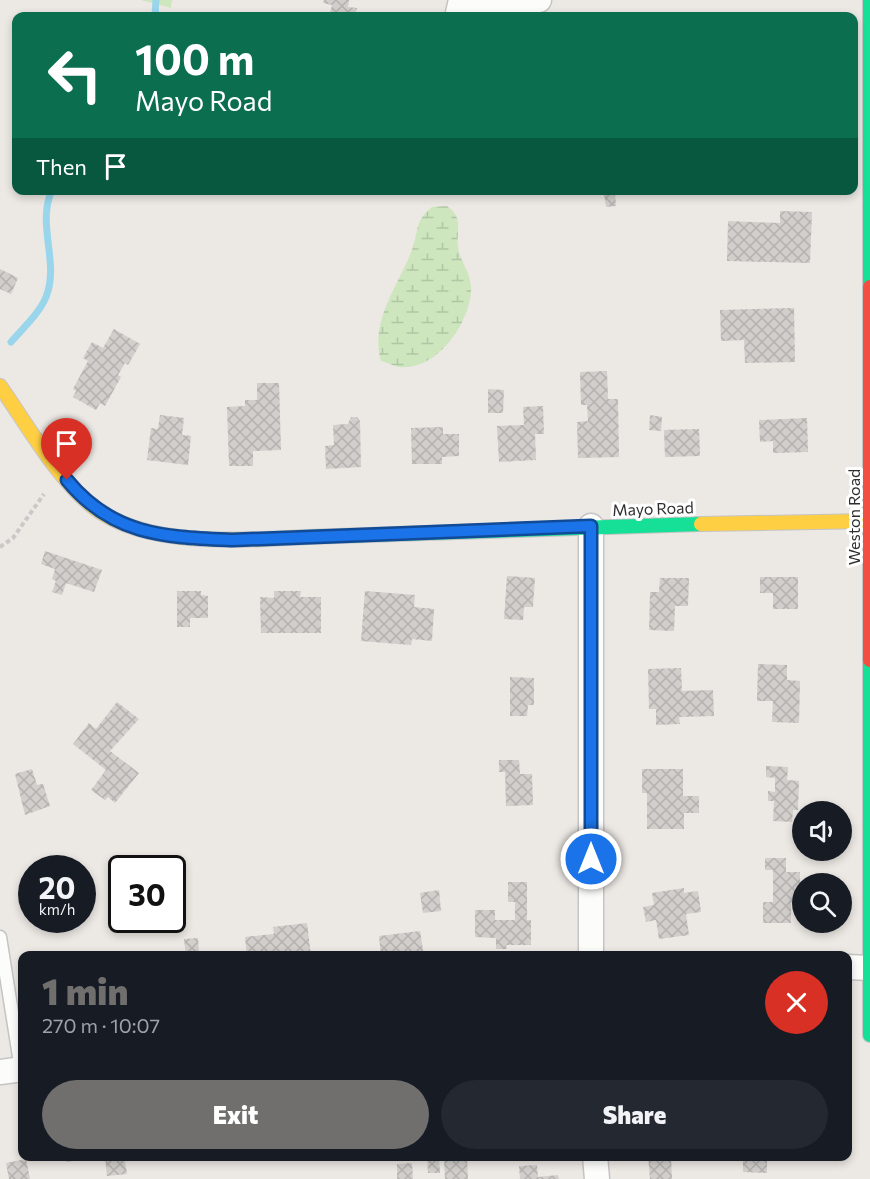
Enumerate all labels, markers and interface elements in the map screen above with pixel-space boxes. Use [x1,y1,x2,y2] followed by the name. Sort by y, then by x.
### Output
[135,32,255,84] text: 100 m
[36,36,114,114] icon: left
[135,84,272,117] text: Mayo Road
[99,150,132,183] icon: arrive
[36,153,87,180] text: Then
[41,418,92,480] pin
[50,427,83,460] icon: arrive
[844,469,863,565] street label: Weston Road
[612,497,694,519] street label: Mayo Road
[792,801,852,933] map controls
[792,801,852,861] button: sound
[559,827,623,891] position arrow
[108,855,186,933] speed limit sign: 30
[39,868,75,905] text: 20
[792,873,852,933] button: search
[39,900,75,918] text: km/h
[42,968,128,1012] text: 1 min
[765,971,828,1034] button: close
[42,1013,160,1037] text: 270 m · 10:07
[42,1080,429,1149] button: Exit
[441,1080,828,1149] button: Share

